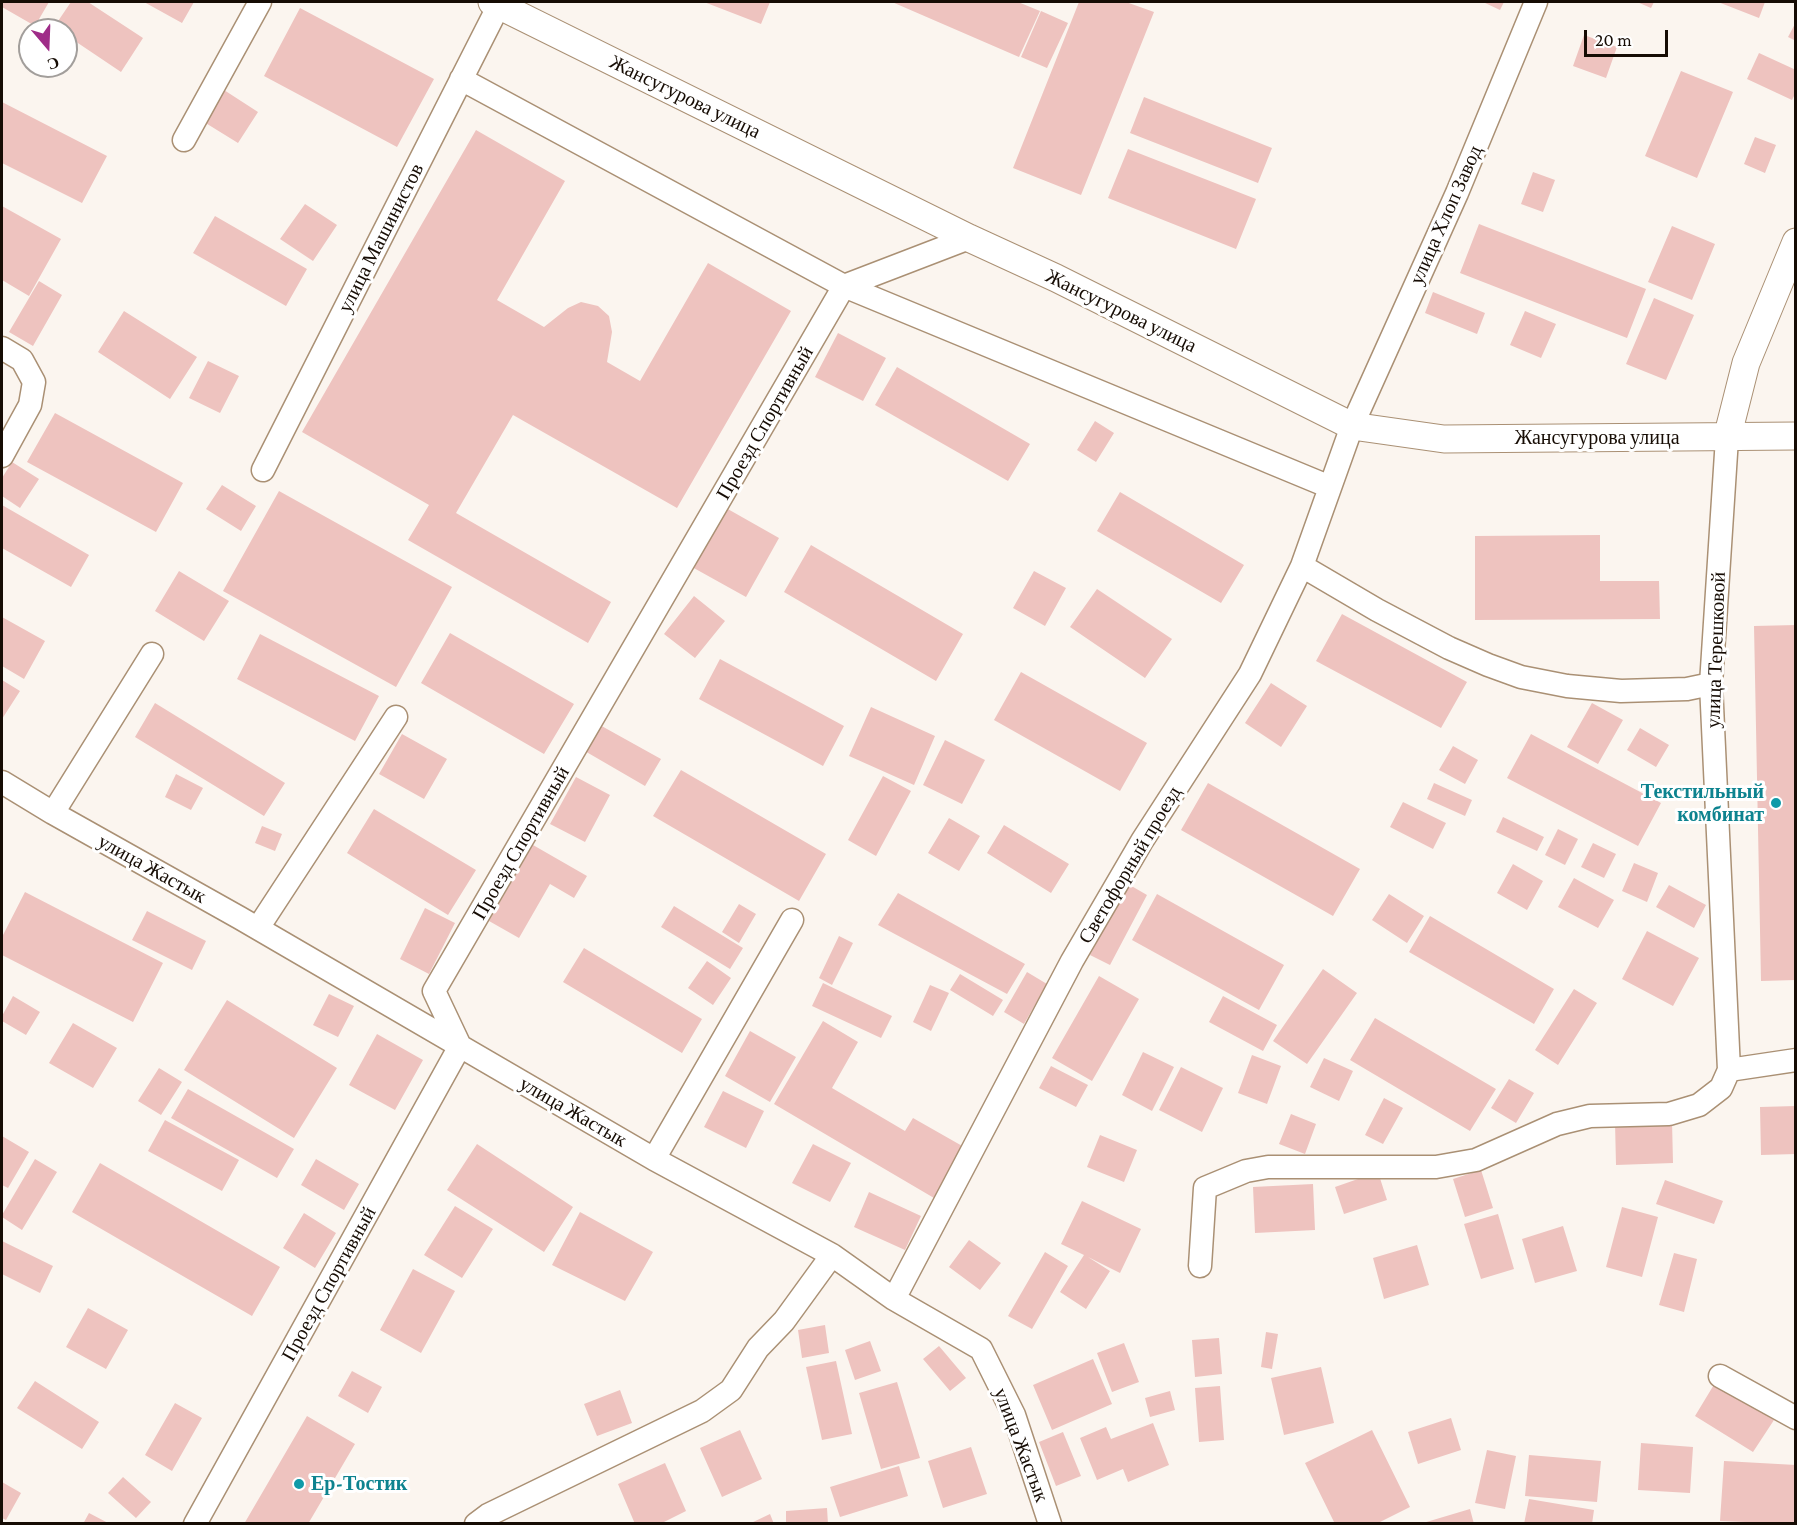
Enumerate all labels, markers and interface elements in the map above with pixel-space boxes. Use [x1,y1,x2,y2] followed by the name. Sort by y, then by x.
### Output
[18,18,78,78] north arrow
[1587,18,1671,56] scale bar
[1595,30,1632,50] text: 20 m
[606,50,764,144] street label: Жансугурова улица
[45,54,62,74] text: С
[1405,142,1487,288] street label: улица Хлоп Завод
[333,159,429,317] street label: улица Машинистов
[1042,264,1200,358] street label: Жансугурова улица
[711,342,819,504] street label: Проезд Спортивный
[1514,426,1680,450] street label: Жансугурова улица
[1701,571,1731,729] street label: улица Терешковой
[467,762,575,924] street label: Проезд Спортивный
[1641,780,1764,827] place label: Текстильный комбинат
[1074,782,1186,948] street label: Светофорный проезд
[1769,796,1783,810] marker: Текстильный комбинат
[94,829,210,909] street label: улица Жастык
[515,1072,631,1152] street label: улица Жастык
[277,1203,381,1365] street label: Проезд Спортивный
[988,1385,1054,1505] street label: улица Жастык
[311,1472,407,1496] place label: Ер-Тостик
[292,1477,306,1491] marker: Ер-Тостик

